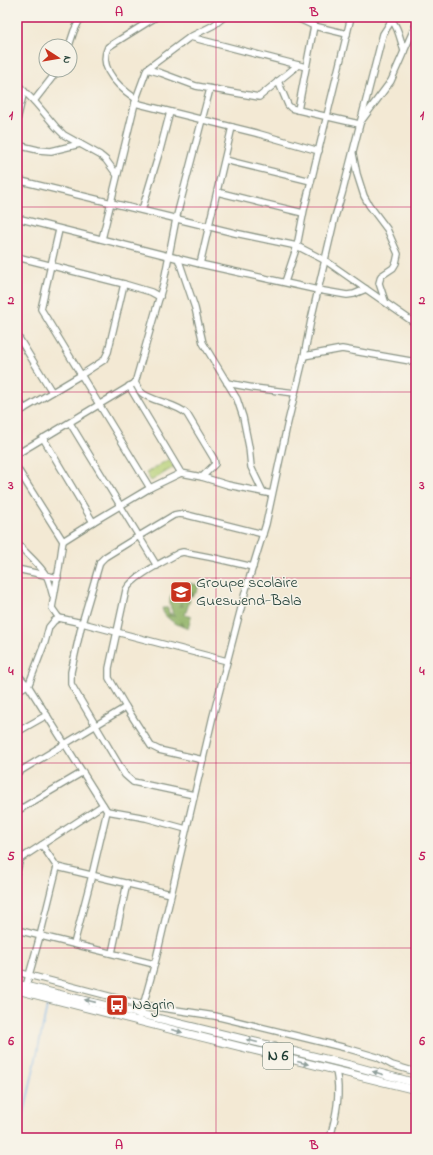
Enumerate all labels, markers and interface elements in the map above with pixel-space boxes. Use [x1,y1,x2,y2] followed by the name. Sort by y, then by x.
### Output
[115,3,123,22] text: A
[309,3,319,22] text: B
[38,38,78,78] north arrow
[58,55,75,65] text: N
[9,106,14,125] text: 1
[420,106,425,125] text: 1
[7,291,15,310] text: 2
[418,291,426,310] text: 2
[7,476,14,495] text: 3
[418,476,425,495] text: 3
[196,571,302,613] place label: Groupe scolaire Gueswend-Bala
[168,579,194,605] school or university icon: Groupe scolaire Gueswend-Bala
[7,662,14,681] text: 4
[418,662,425,681] text: 4
[7,847,15,866] text: 5
[418,847,426,866] text: 5
[104,992,130,1018] bus stop icon: Nagrin
[132,993,174,1017] place label: Nagrin
[83,998,96,1004] one-way arrow
[171,1028,183,1034] one-way arrow
[7,1032,14,1051] text: 6
[418,1032,425,1051] text: 6
[246,1038,258,1044] one-way arrow
[263,1043,293,1069] road number: N 6
[297,1060,309,1066] one-way arrow
[372,1070,384,1076] one-way arrow
[115,1136,123,1155] text: A
[309,1136,319,1155] text: B

